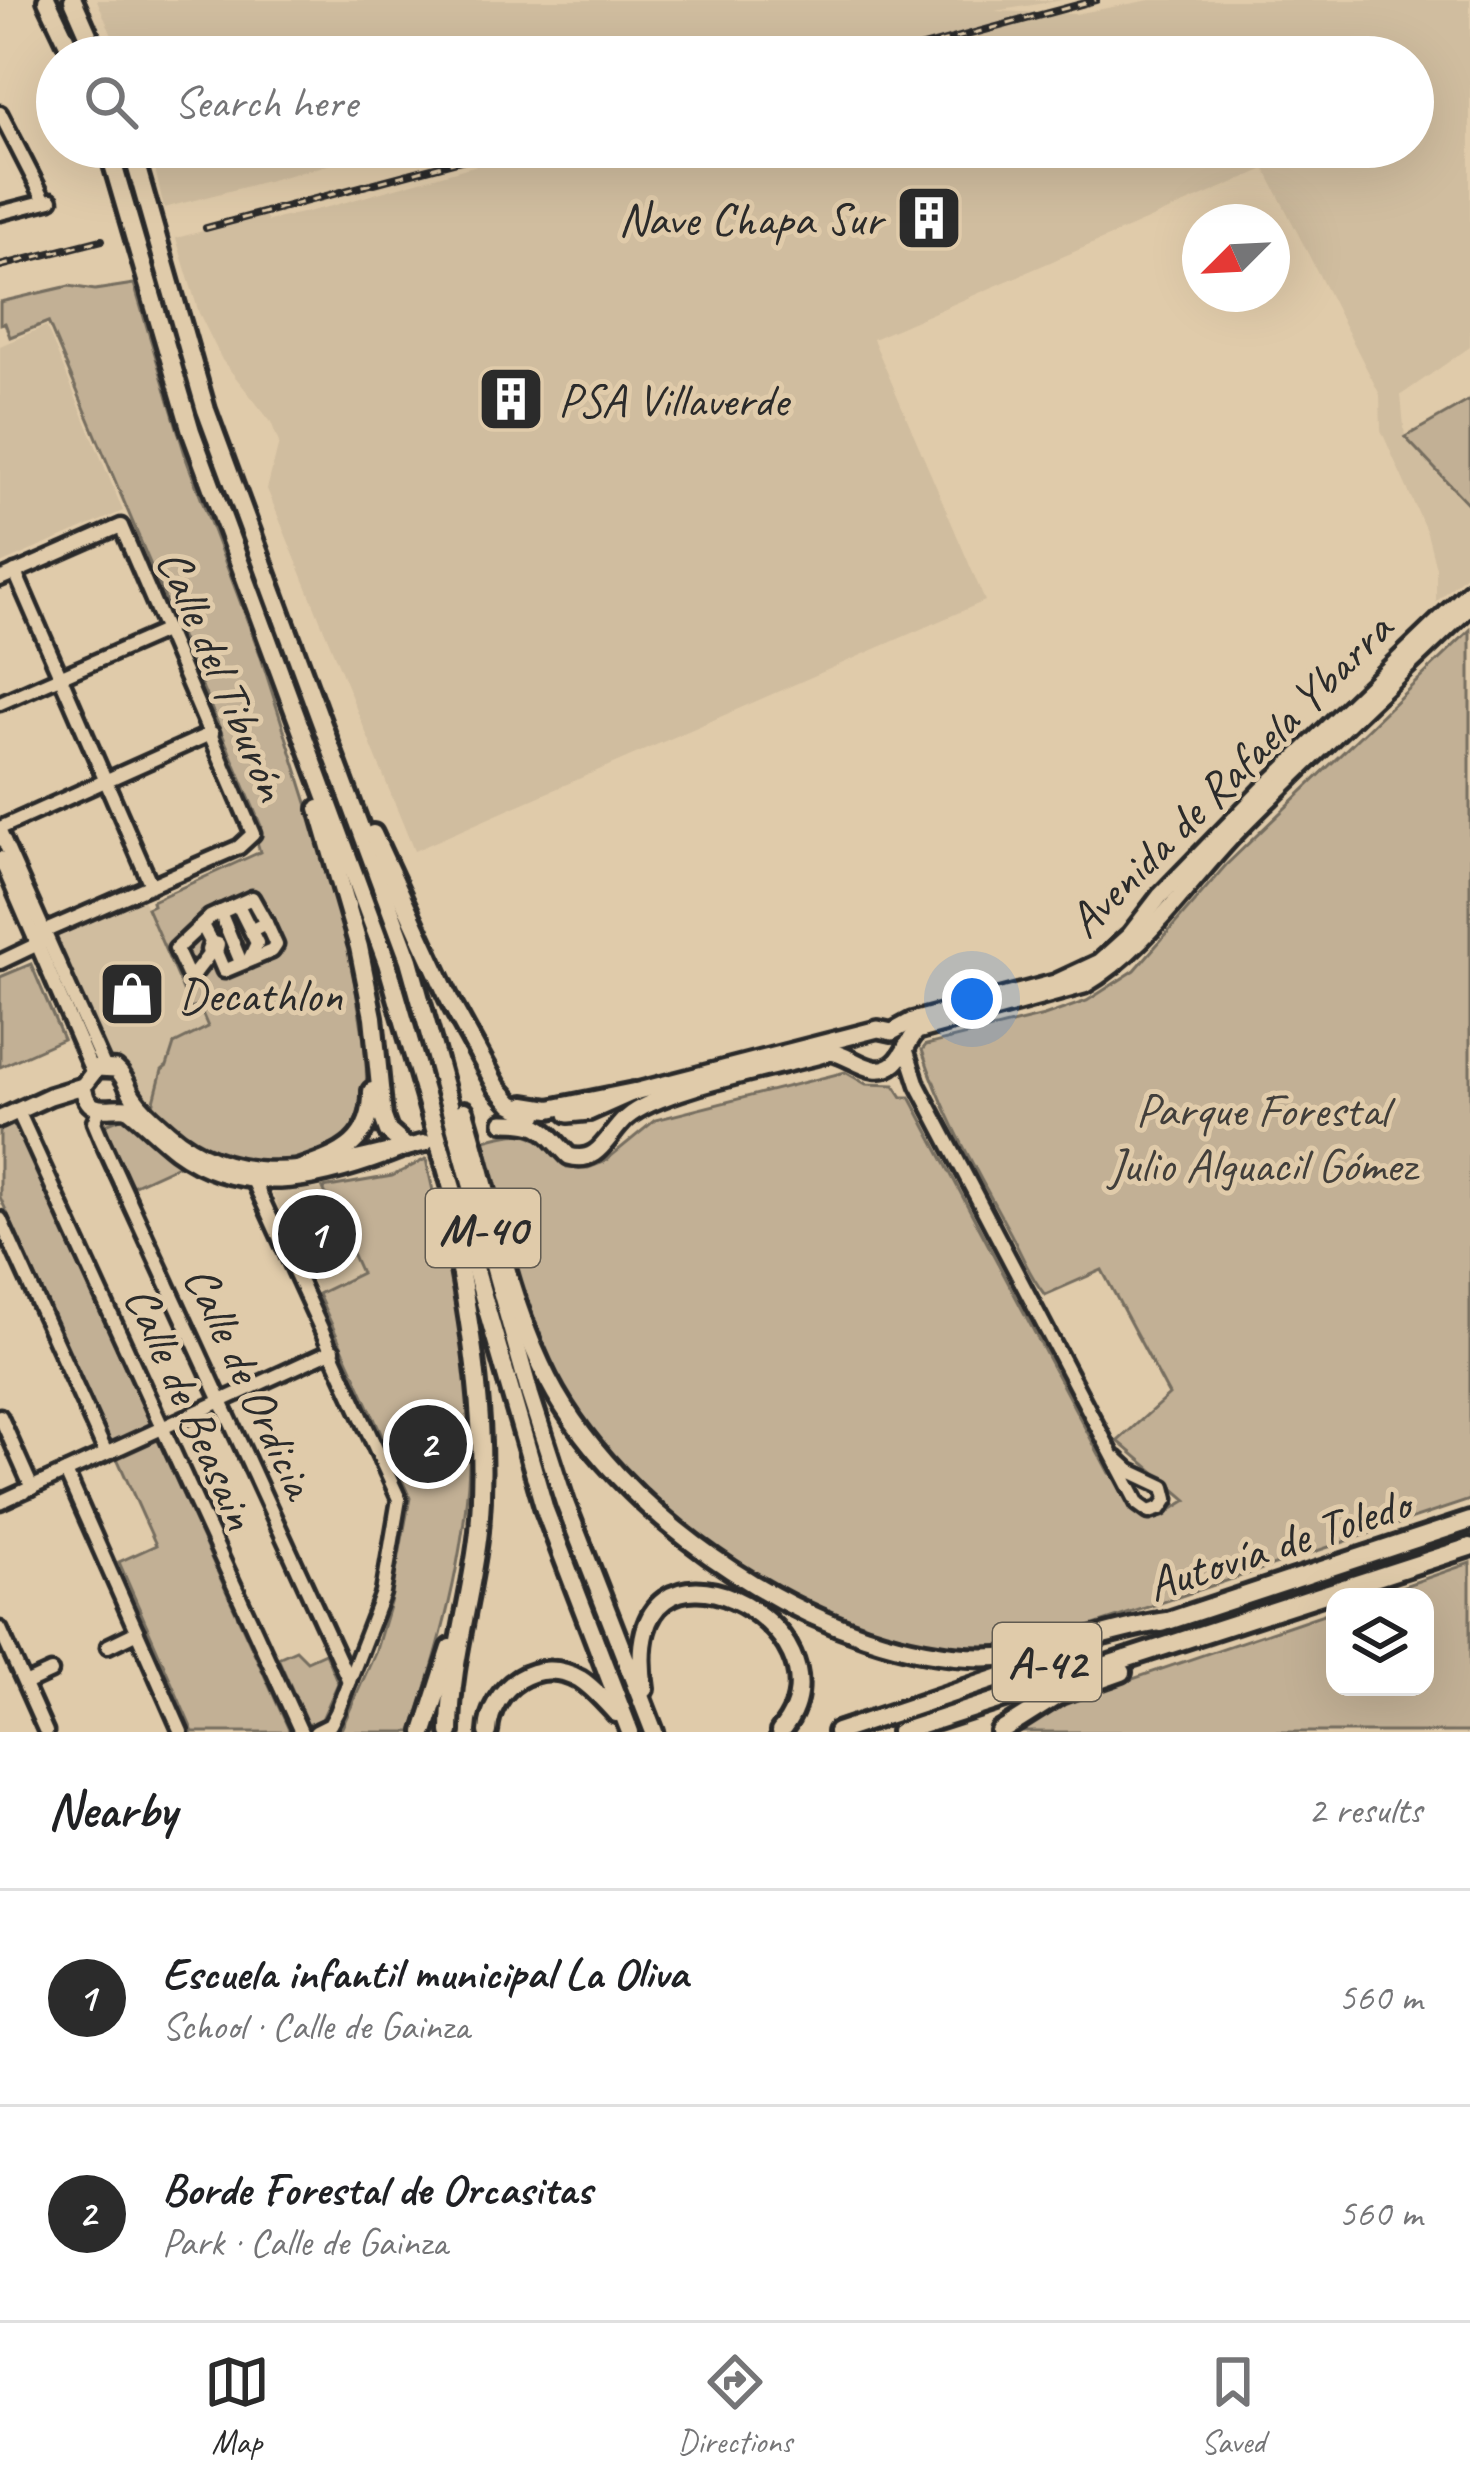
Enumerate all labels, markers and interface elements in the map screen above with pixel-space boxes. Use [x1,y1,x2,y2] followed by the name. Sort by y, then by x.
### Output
[36,36,1434,168] search box
[78,69,144,135] icon: search
[174,74,357,131] text: Search here
[894,183,964,253] building icon: Nave Chapa Sur
[618,189,887,249] place label: Nave Chapa Sur
[1182,204,1290,312] north arrow
[476,364,546,434] building icon: PSA Villaverde
[558,370,792,430] place label: PSA Villaverde
[143,540,303,810] street label: Calle del Tiburón
[1055,597,1407,950] street label: Avenida de Rafaela Ybarra
[97,959,167,1029] shop icon: Decathlon
[178,965,343,1025] place label: Decathlon
[942,969,1002,1029] your location
[1106,1080,1420,1195] park label: Parque Forestal Julio Alguacil Gómez
[278,1189,356,1279] pin: 1
[426,1189,540,1267] road number: M-40
[170,1256,332,1511] street label: Calle de Ordicia
[111,1277,271,1539] street label: Calle de Beasain
[389,1399,467,1489] pin: 2
[1140,1472,1422,1615] street label: Autovía de Toledo
[1326,1588,1434,1696] map controls
[1326,1588,1434,1696] button: layers
[993,1623,1101,1701] road number: A-42
[48,1778,176,1842] text: Nearby
[1308,1786,1422,1835] text: 2 results
[162,1945,688,2002] text: Escuela infantil municipal La Oliva
[78,1973,96,2022] text: 1
[1338,1973,1422,2022] text: 560 m
[162,2002,469,2051] text: School · Calle de Gainza
[162,2161,592,2218] text: Borde Forestal de Orcasitas
[78,2189,96,2238] text: 2
[1338,2189,1422,2238] text: 560 m
[162,2218,447,2267] text: Park · Calle de Gainza
[204,2349,270,2463] tab: Map
[678,2349,792,2463] tab: Directions
[1200,2349,1266,2463] tab: Saved

